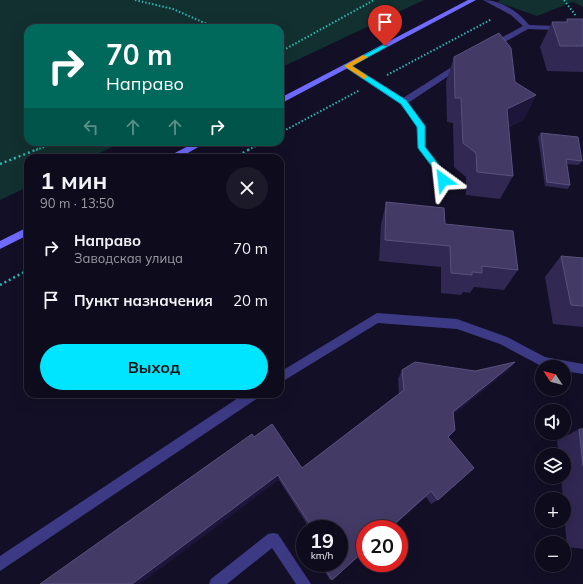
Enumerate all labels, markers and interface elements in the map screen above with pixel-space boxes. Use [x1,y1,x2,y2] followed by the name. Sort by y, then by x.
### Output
[368,5,402,46] pin
[374,11,396,33] icon: arrive
[106,37,172,72] text: 70 m
[40,40,92,92] icon: right
[106,72,184,95] text: Направо
[80,116,102,138] icon: left
[122,116,144,138] icon: ahead
[164,116,186,138] icon: ahead
[206,116,228,138] icon: right
[422,159,464,201] position arrow
[40,165,107,195] text: 1 мин
[226,167,268,209] button: close
[40,195,114,211] text: 90 m · 13:50
[74,231,141,250] text: Направо
[40,237,62,259] icon: right
[233,239,268,258] text: 70 m
[74,250,183,266] text: Заводская улица
[40,289,62,311] icon: arrive
[74,291,213,310] text: Пункт назначения
[233,291,268,310] text: 20 m
[40,344,268,390] button: Выход
[535,360,571,396] north arrow
[535,360,571,572] map controls
[535,404,571,440] button: sound
[535,448,571,484] button: layers
[535,492,571,528] button: +
[356,520,408,572] speed limit sign: 20
[310,528,334,553] text: 19
[535,536,571,572] button: −
[311,549,333,562] text: km/h

